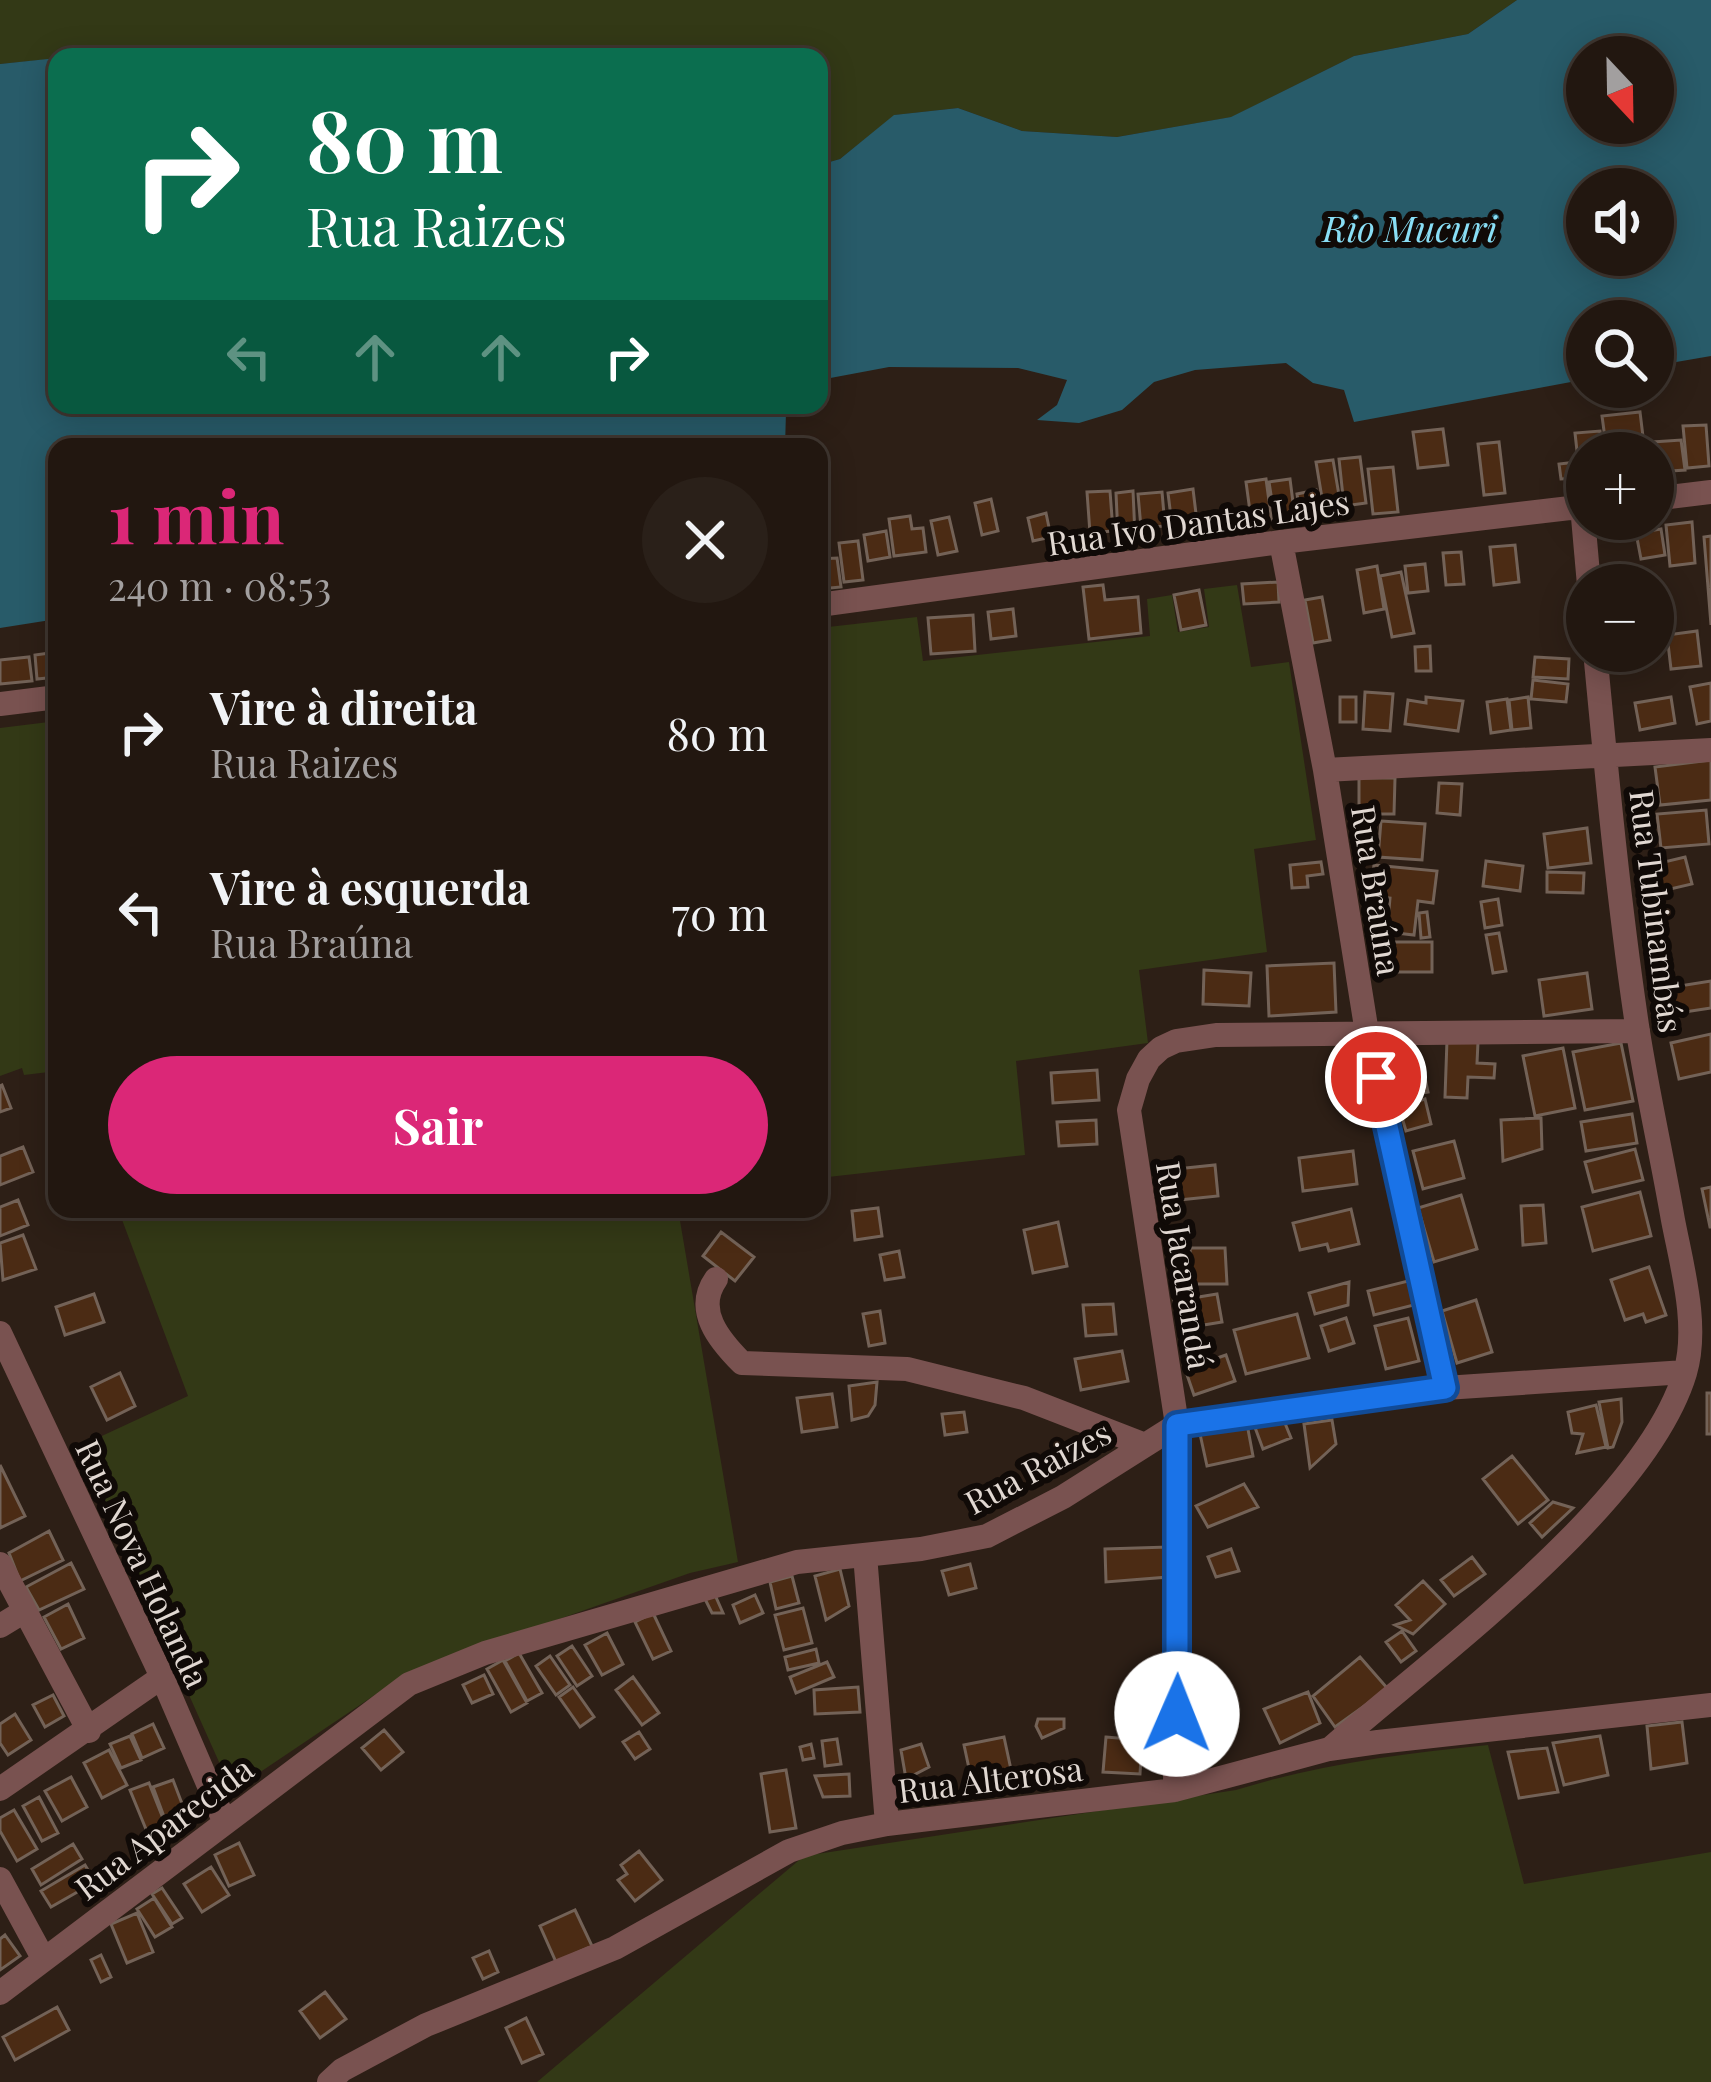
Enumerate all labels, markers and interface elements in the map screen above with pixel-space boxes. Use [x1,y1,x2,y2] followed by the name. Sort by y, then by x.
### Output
[1566,36,1674,144] north arrow
[1566,36,1674,672] map controls
[306,82,503,194] text: 80 m
[108,96,264,252] icon: right
[1566,168,1674,276] button: sound
[306,189,567,261] text: Rua Raizes
[1321,203,1499,251] water label: Rio Mucuri
[1566,300,1674,408] button: search
[216,324,282,390] icon: left
[342,324,408,390] icon: ahead
[468,324,534,390] icon: ahead
[594,324,660,390] icon: right
[1566,432,1674,540] button: +
[108,466,284,562] text: 1 min
[642,477,768,603] button: close
[1044,478,1352,564] street label: Rua Ivo Dantas Lajes
[108,559,331,611] text: 240 m · 08:53
[1566,564,1674,672] button: −
[210,676,478,736] text: Vire à direita
[108,699,174,765] icon: right
[666,702,768,762] text: 80 m
[210,736,398,788] text: Rua Raizes
[1621,787,1695,1035] street label: Rua Tubinambás
[1343,802,1413,979] street label: Rua Braúna
[210,856,530,916] text: Vire à esquerda
[108,879,174,945] icon: left
[672,882,768,942] text: 70 m
[210,916,413,968] text: Rua Braúna
[1325,1026,1427,1128] pin
[1343,1044,1409,1110] icon: arrive
[108,1056,768,1194] button: Sair
[1148,1158,1224,1373] street label: Rua Jacarandá
[956,1409,1118,1523] street label: Rua Raizes
[67,1432,221,1695] street label: Rua Nova Holanda
[1114,1651,1240,1777] position arrow
[65,1745,261,1908] street label: Rua Aparecida
[895,1745,1085,1811] street label: Rua Alterosa

